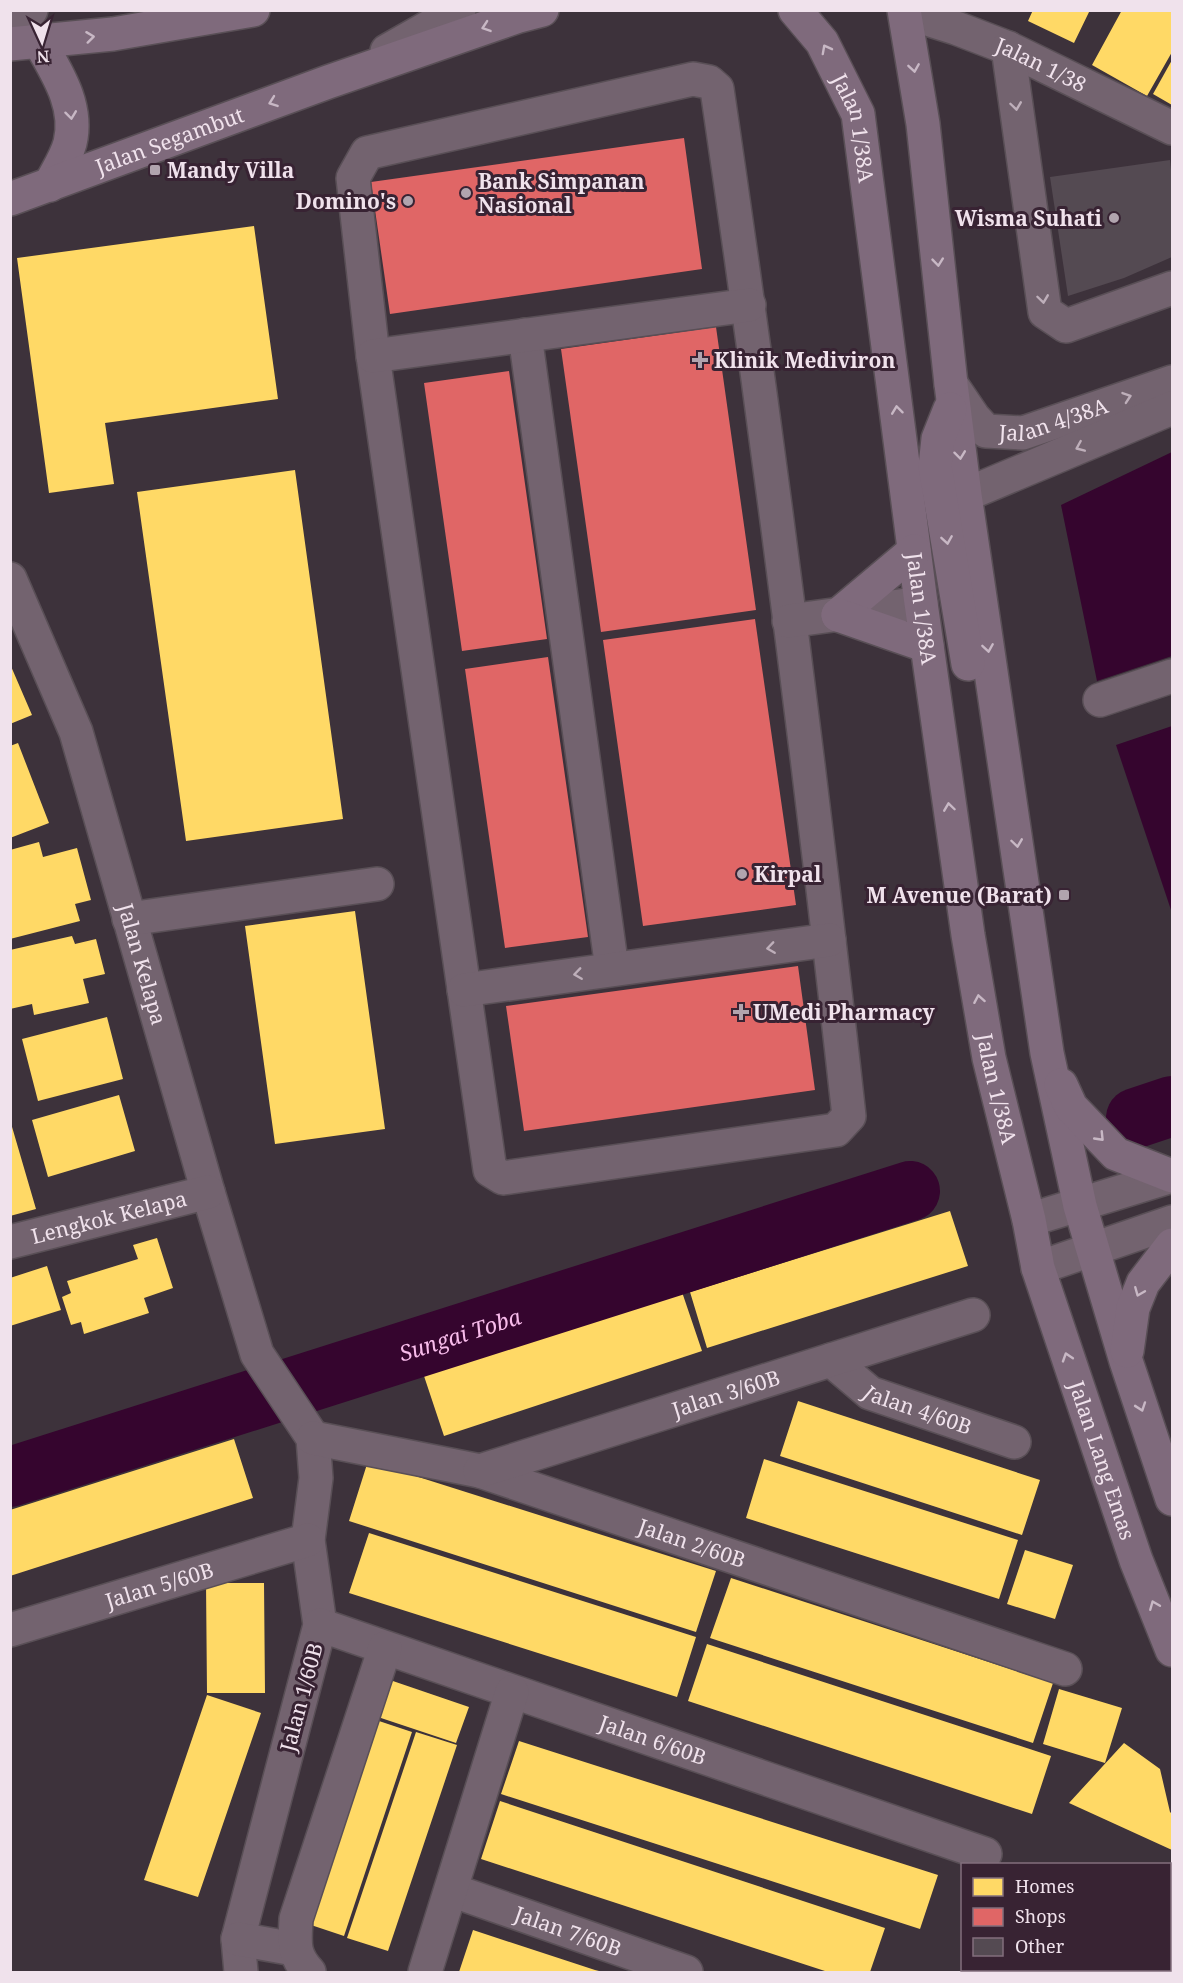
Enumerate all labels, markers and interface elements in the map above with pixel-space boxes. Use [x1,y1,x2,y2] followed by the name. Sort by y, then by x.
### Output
[12,12,72,72] north arrow
[481,20,492,33] one-way arrow
[991,30,1091,98] street label: Jalan 1/38
[85,31,94,44] one-way arrow
[822,45,833,56] one-way arrow
[36,46,50,68] text: N
[907,63,920,73] one-way arrow
[825,68,881,184] street label: Jalan 1/38A
[268,95,279,108] one-way arrow
[91,100,248,181] street label: Jalan Segambut
[1010,101,1022,111] one-way arrow
[64,110,76,119] one-way arrow
[167,156,294,184] place label: Mandy Villa
[148,163,162,177] marker: Mandy Villa
[478,167,645,219] place label: Bank Simpanan Nasional
[459,186,473,200] marker: Bank Simpanan Nasional
[296,187,396,215] place label: Domino's
[401,194,415,208] marker: Domino's
[955,204,1103,232] place label: Wisma Suhati
[1107,211,1121,225] marker: Wisma Suhati
[931,257,943,266] one-way arrow
[1036,294,1048,304] one-way arrow
[714,346,895,374] place label: Klinik Mediviron
[691,351,709,369] marker: Klinik Mediviron
[997,391,1112,447] street label: Jalan 4/38A
[1121,392,1132,405] one-way arrow
[891,405,903,415] one-way arrow
[1075,440,1086,452] one-way arrow
[953,451,966,460] one-way arrow
[941,535,953,545] one-way arrow
[900,550,944,667] street label: Jalan 1/38A
[982,644,994,653] one-way arrow
[944,802,956,811] one-way arrow
[1010,838,1022,847] one-way arrow
[754,860,822,888] place label: Kirpal
[735,867,749,881] marker: Kirpal
[867,881,1052,909] place label: M Avenue (Barat)
[1057,888,1071,902] marker: M Avenue (Barat)
[112,899,173,1028] street label: Jalan Kelapa
[767,941,776,953] one-way arrow
[573,967,583,979] one-way arrow
[973,995,986,1005] one-way arrow
[753,998,936,1026] place label: UMedi Pharmacy
[734,1005,748,1019] marker: UMedi Pharmacy
[971,1030,1024,1147] street label: Jalan 1/38A
[1093,1131,1104,1141] one-way arrow
[28,1184,190,1250] street label: Lengkok Kelapa
[1134,1286,1146,1297] one-way arrow
[395,1301,525,1367] water label: Sungai Toba
[1062,1352,1075,1363] one-way arrow
[668,1363,783,1424] street label: Jalan 3/60B
[1062,1376,1142,1543] street label: Jalan Lang Emas
[856,1378,976,1441] street label: Jalan 4/60B
[1134,1401,1147,1412] one-way arrow
[634,1511,749,1574] street label: Jalan 2/60B
[101,1555,217,1615] street label: Jalan 5/60B
[1149,1600,1161,1611] one-way arrow
[273,1639,329,1756] street label: Jalan 1/60B
[594,1708,710,1771] street label: Jalan 6/60B
[961,1863,1171,1971] legend
[1015,1874,1074,1898] text: Homes
[510,1899,625,1962] street label: Jalan 7/60B
[1015,1904,1066,1928] text: Shops
[1015,1934,1065,1958] text: Other

